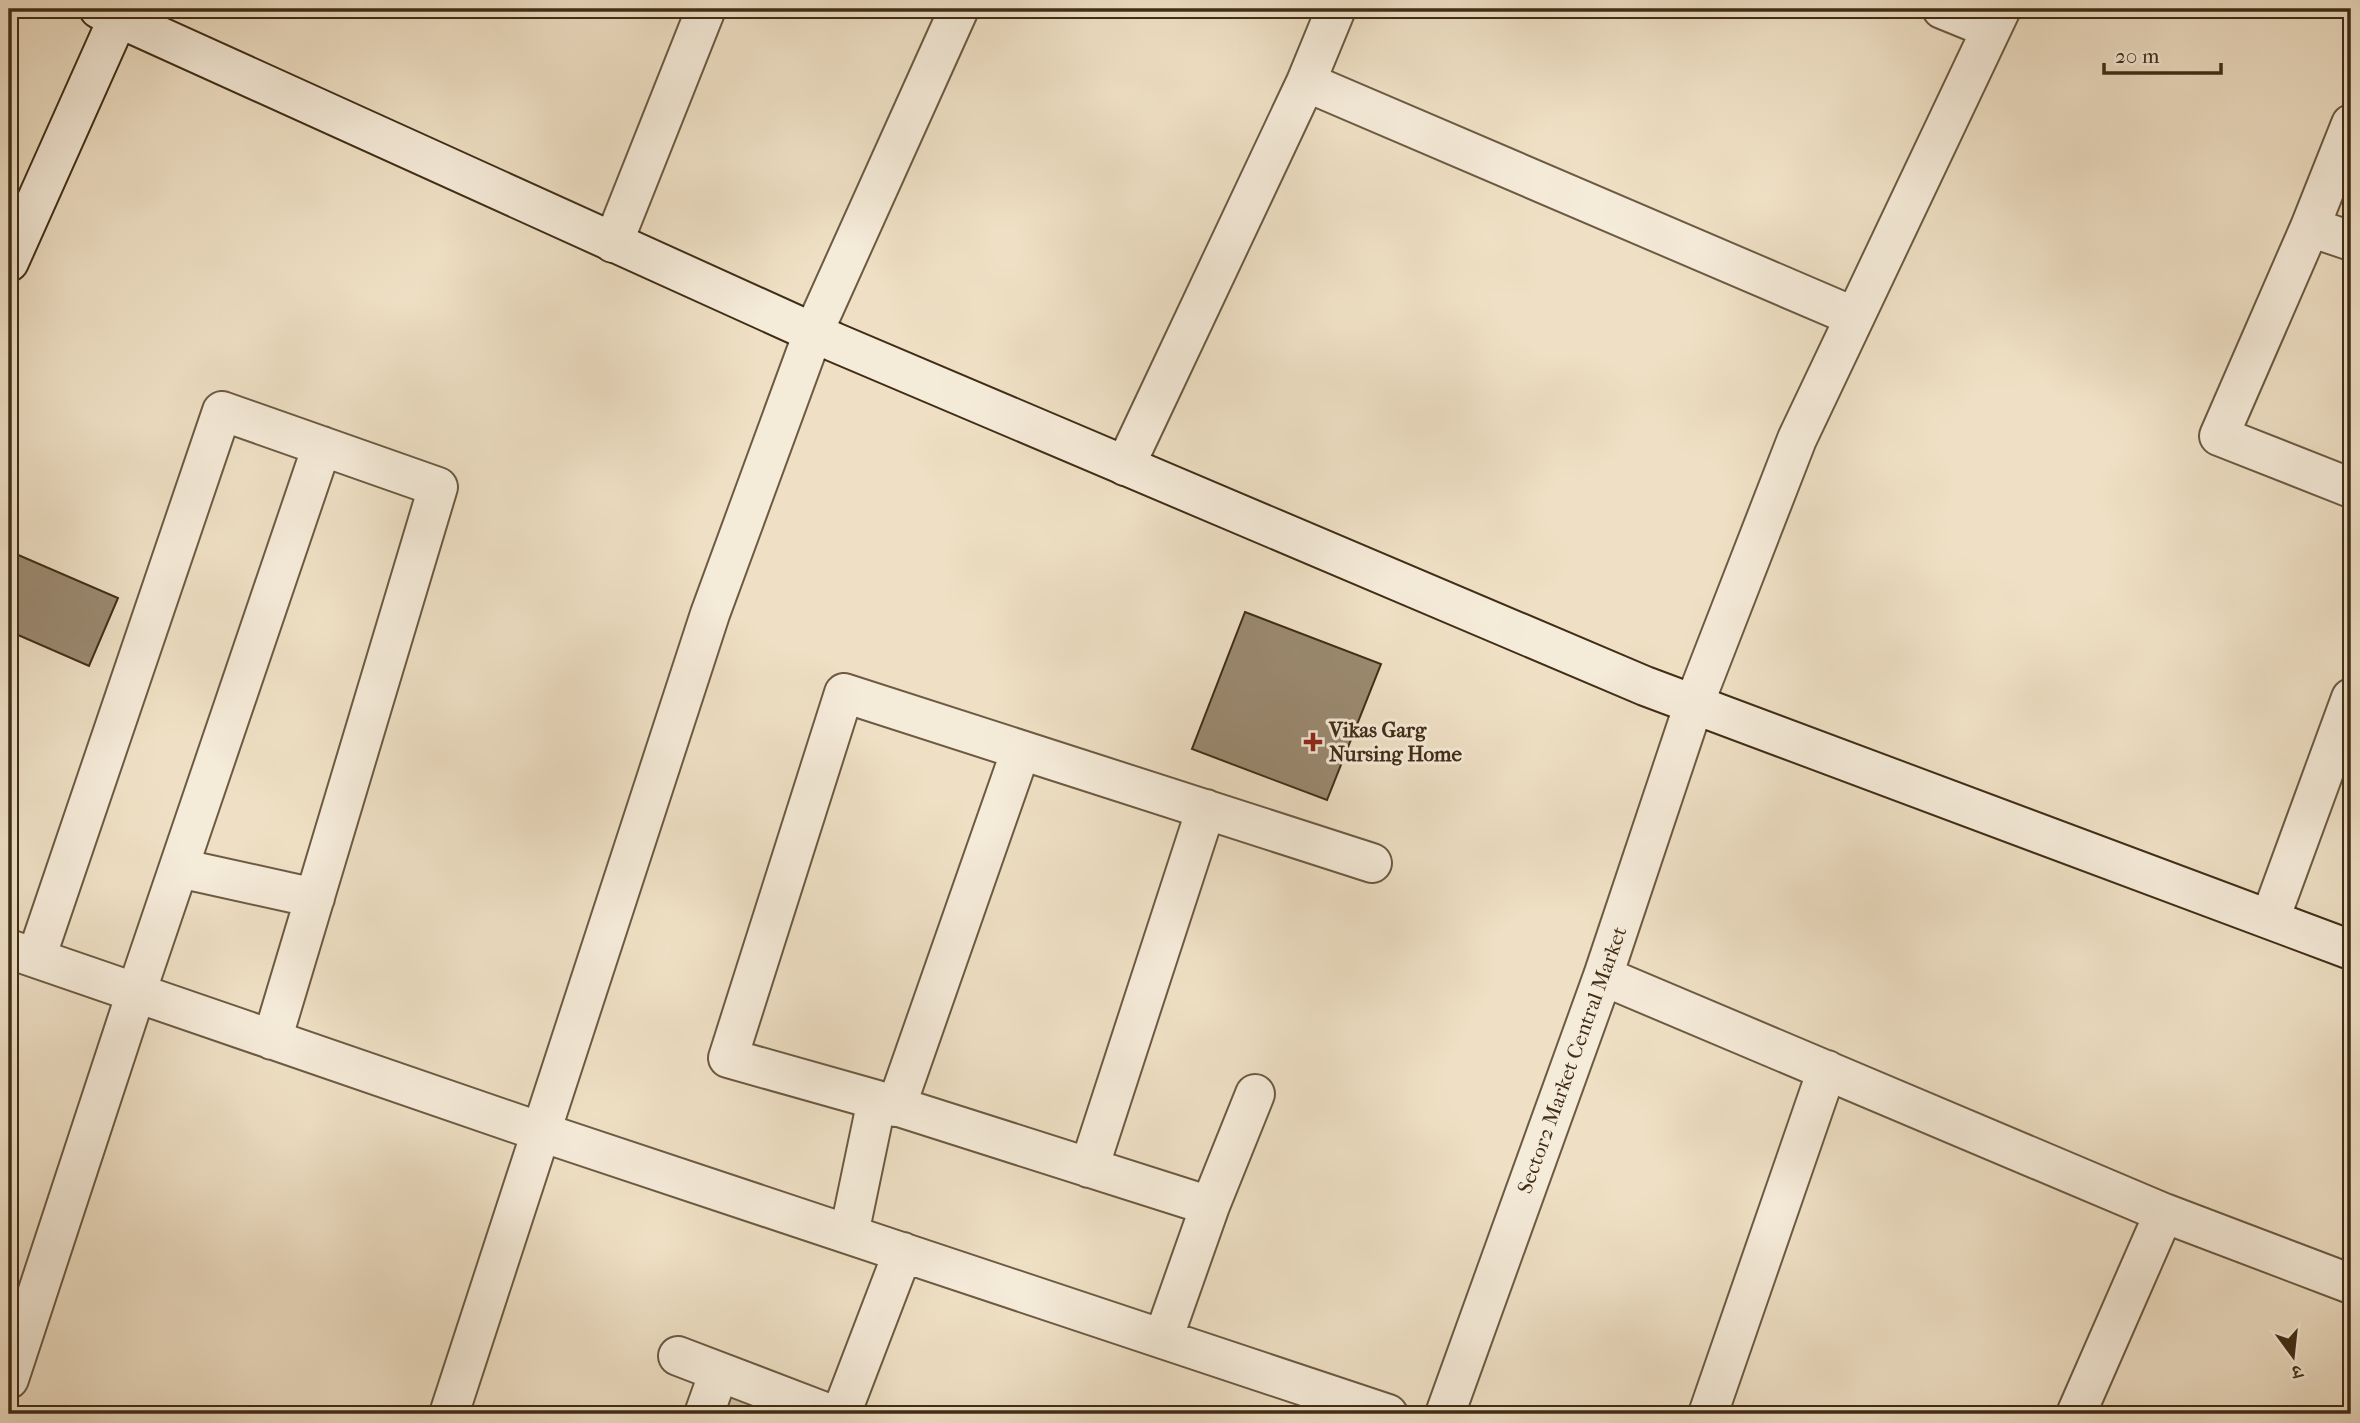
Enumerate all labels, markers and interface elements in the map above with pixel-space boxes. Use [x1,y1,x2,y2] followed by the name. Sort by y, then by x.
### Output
[2104,32,2222,76] scale bar
[2115,44,2160,68] text: 20 m
[1328,718,1462,766] place label: Vikas Garg Nursing Home
[1303,732,1323,752] marker: Vikas Garg Nursing Home
[1512,923,1632,1197] street label: Sector2 Market Central Market
[2258,1322,2328,1392] north arrow
[2288,1359,2307,1384] text: उ

